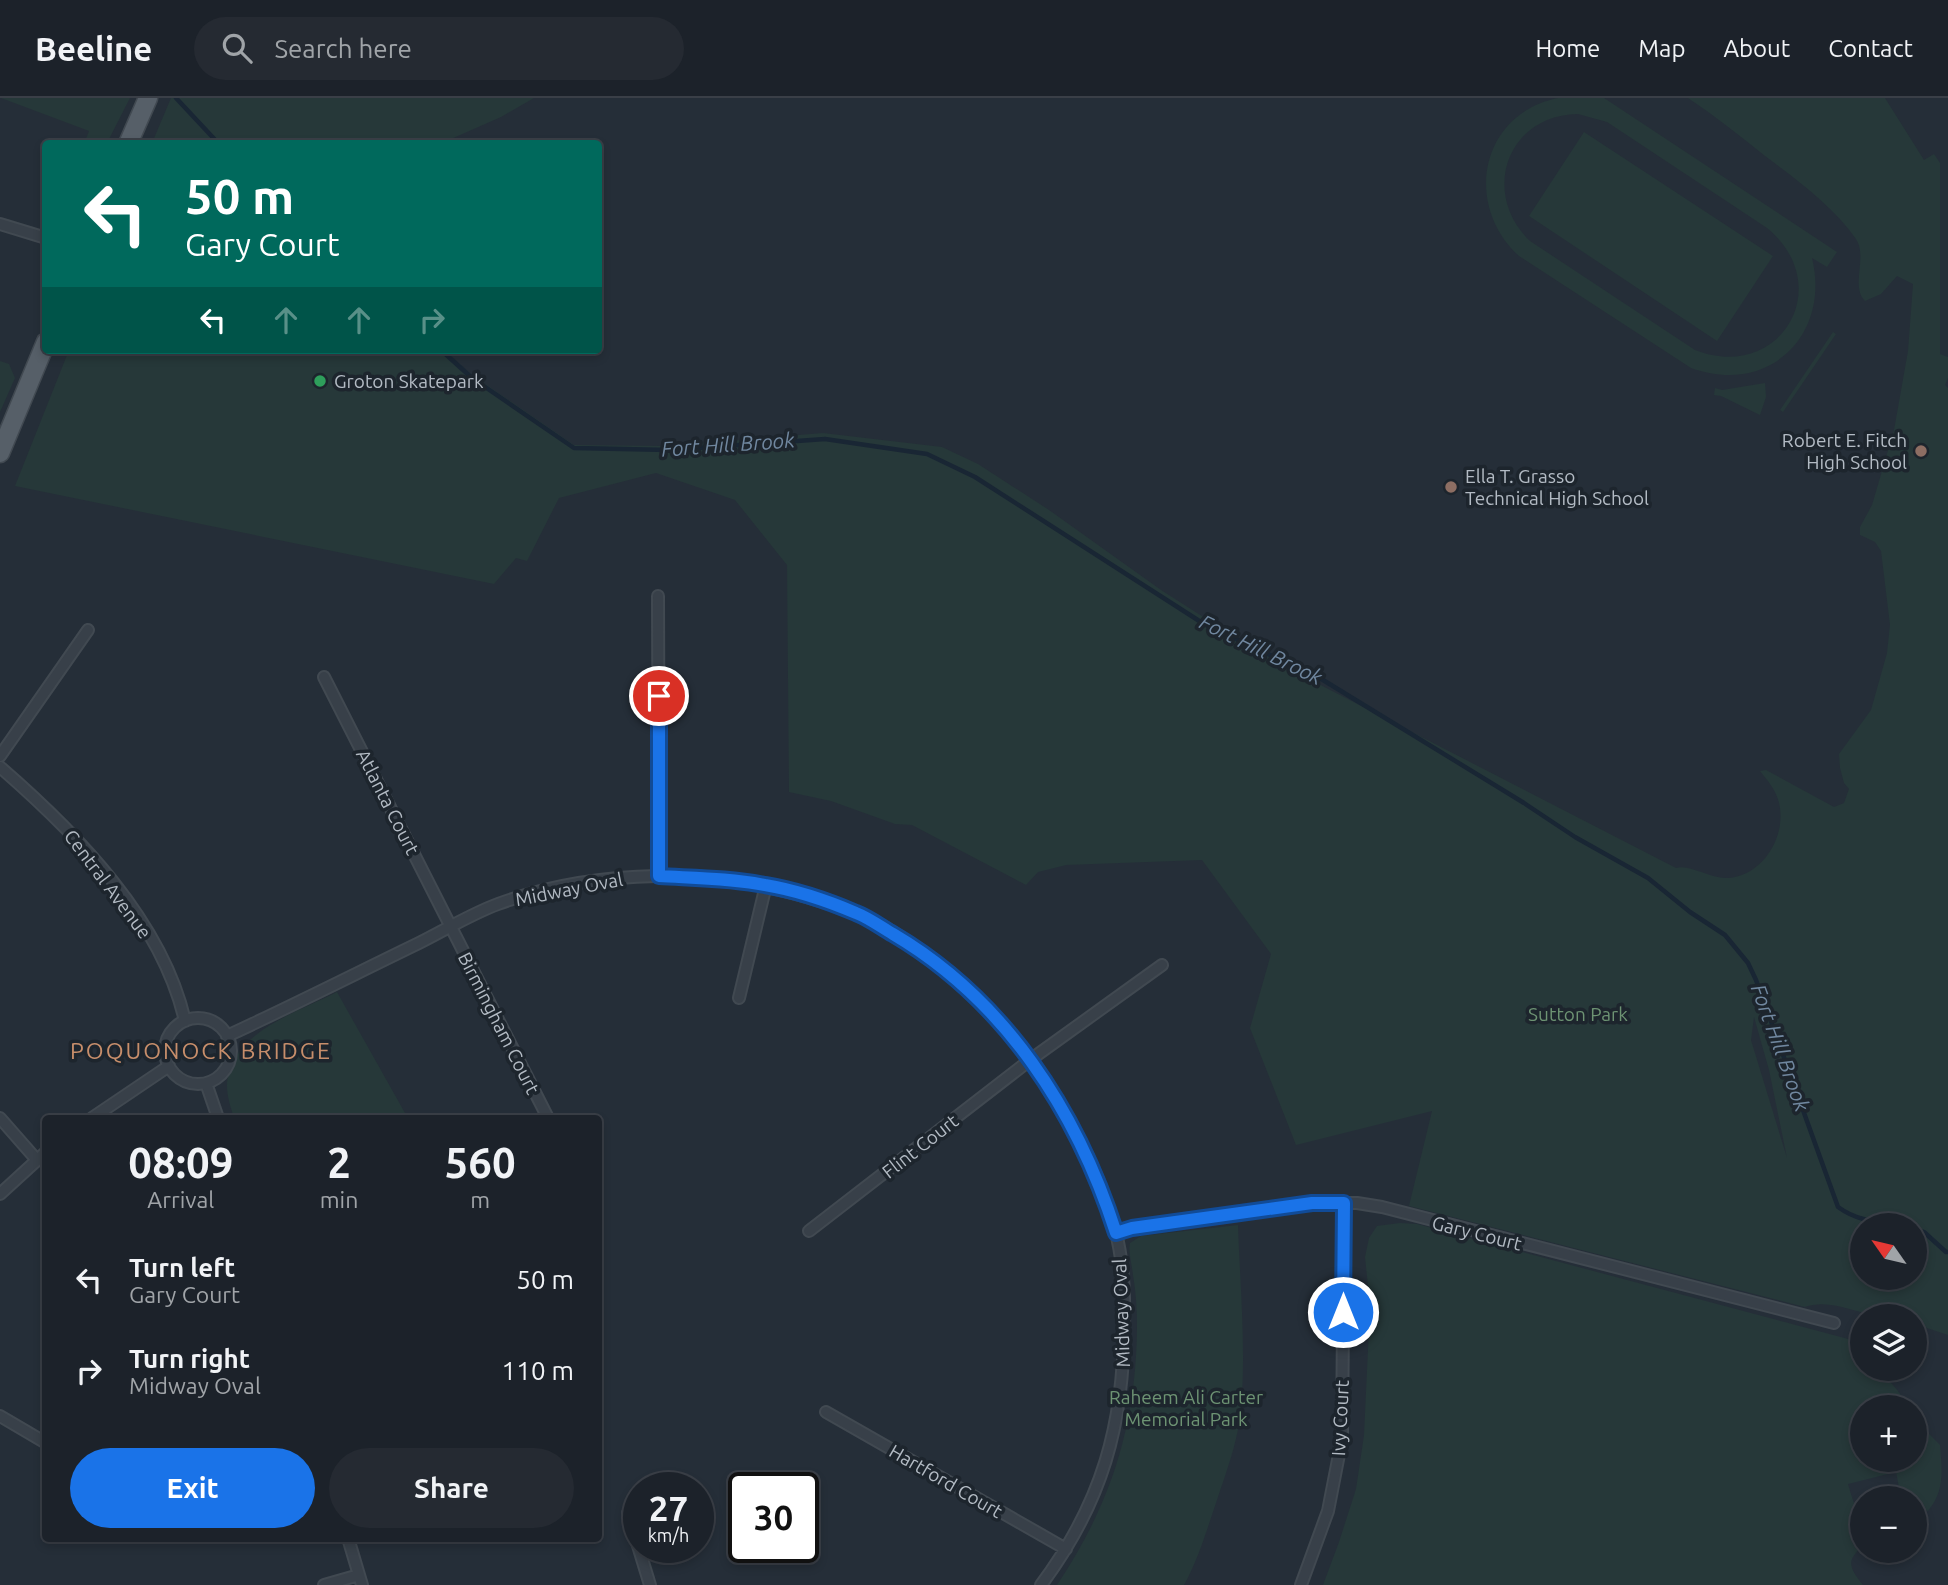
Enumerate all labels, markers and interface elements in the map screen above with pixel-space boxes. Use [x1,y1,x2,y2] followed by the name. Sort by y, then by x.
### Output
[194,17,684,80] search box
[218,29,256,67] icon: search
[35,30,152,67] text: Beeline
[274,34,412,63] text: Search here
[1535,35,1600,62] text: Home
[1638,35,1685,62] text: Map
[1723,35,1790,62] text: About
[1828,35,1913,62] text: Contact
[70,168,161,259] icon: left
[185,168,294,223] text: 50 m
[185,226,340,262] text: Gary Court
[194,301,232,339] icon: left
[267,301,305,339] icon: ahead
[340,301,378,339] icon: ahead
[413,301,451,339] icon: right
[334,370,484,392] place label: Groton Skatepark
[312,373,328,389] marker: Groton Skatepark
[660,427,796,461] water label: Fort Hill Brook
[1782,429,1907,473] place label: Robert E. Fitch High School
[1913,443,1929,459] marker: Robert E. Fitch High School
[1465,465,1649,509] place label: Ella T. Grasso Technical High School
[1443,479,1459,495] marker: Ella T. Grasso Technical High School
[1196,609,1327,689] water label: Fort Hill Brook
[629,666,689,726] pin
[640,677,678,715] icon: arrive
[352,746,424,859] street label: Atlanta Court
[60,825,156,943] street label: Central Avenue
[513,868,625,910] street label: Midway Oval
[454,948,545,1098] street label: Birmingham Court
[1747,981,1815,1115] water label: Fort Hill Brook
[1528,1003,1628,1025] park label: Sutton Park
[70,1038,332,1063] district label: POQUONOCK BRIDGE
[878,1109,963,1183] street label: Flint Court
[128,1139,233,1186] text: 08:09
[327,1139,351,1186] text: 2
[445,1139,516,1186] text: 560
[147,1187,214,1212] text: Arrival
[320,1187,358,1212] text: min
[470,1187,490,1212] text: m
[1430,1211,1525,1255] street label: Gary Court
[1850,1213,1927,1290] north arrow
[1850,1213,1927,1563] map controls
[129,1253,235,1282] text: Turn left
[1108,1258,1134,1368] street label: Midway Oval
[70,1261,108,1299] icon: left
[516,1265,574,1294] text: 50 m
[1306,1275,1380,1349] position arrow
[129,1282,240,1307] text: Gary Court
[1850,1304,1927,1381] button: layers
[129,1344,250,1373] text: Turn right
[70,1352,108,1390] icon: right
[502,1356,574,1385] text: 110 m
[129,1373,261,1398] text: Midway Oval
[1327,1379,1353,1457] street label: Ivy Court
[1109,1386,1263,1430] park label: Raheem Ali Carter Memorial Park
[1850,1395,1927,1472] button: +
[886,1440,1007,1523] street label: Hartford Court
[70,1448,315,1528] button: Exit
[329,1448,574,1528] button: Share
[728,1472,819,1563] speed limit sign: 30
[1850,1486,1927,1563] button: −
[649,1488,688,1528] text: 27
[648,1525,689,1545] text: km/h

